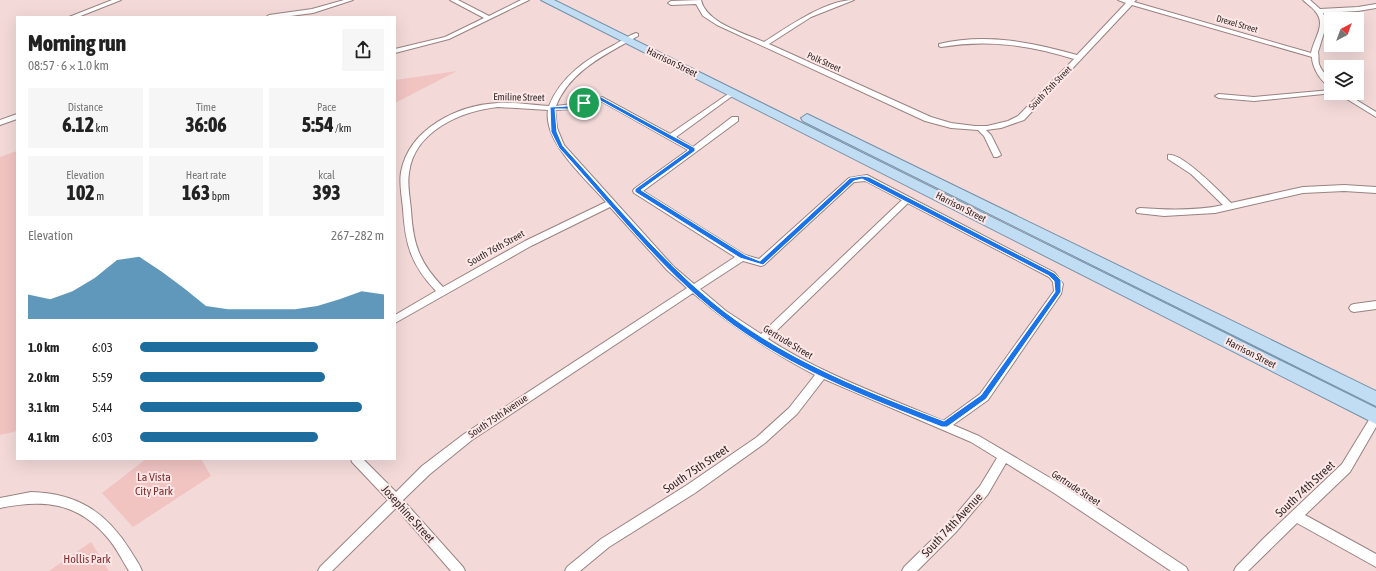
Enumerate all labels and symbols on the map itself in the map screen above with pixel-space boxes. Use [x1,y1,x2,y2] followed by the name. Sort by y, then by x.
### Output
[1324,12,1364,52] north arrow
[1215,13,1259,35] street label: Drexel Street
[645,45,699,79] street label: Harrison Street
[806,50,843,74] street label: Polk Street
[1027,64,1074,112] street label: South 75th Street
[567,86,601,120] pin
[493,91,545,103] street label: Emiline Street
[934,190,988,224] street label: Harrison Street
[466,228,526,268] street label: South 76th Street
[761,323,815,361] street label: Gertrude Street
[1224,336,1278,370] street label: Harrison Street
[466,392,530,440] street label: South 75th Avenue
[661,442,732,496] street label: South 75th Street
[1272,458,1338,520] street label: South 74th Street
[1050,468,1103,508] street label: Gertrude Street
[135,470,174,498] park label: La Vista City Park
[378,482,438,546] street label: Josephine Street
[919,490,985,560] street label: South 74th Avenue
[63,552,112,566] park label: Hollis Park

